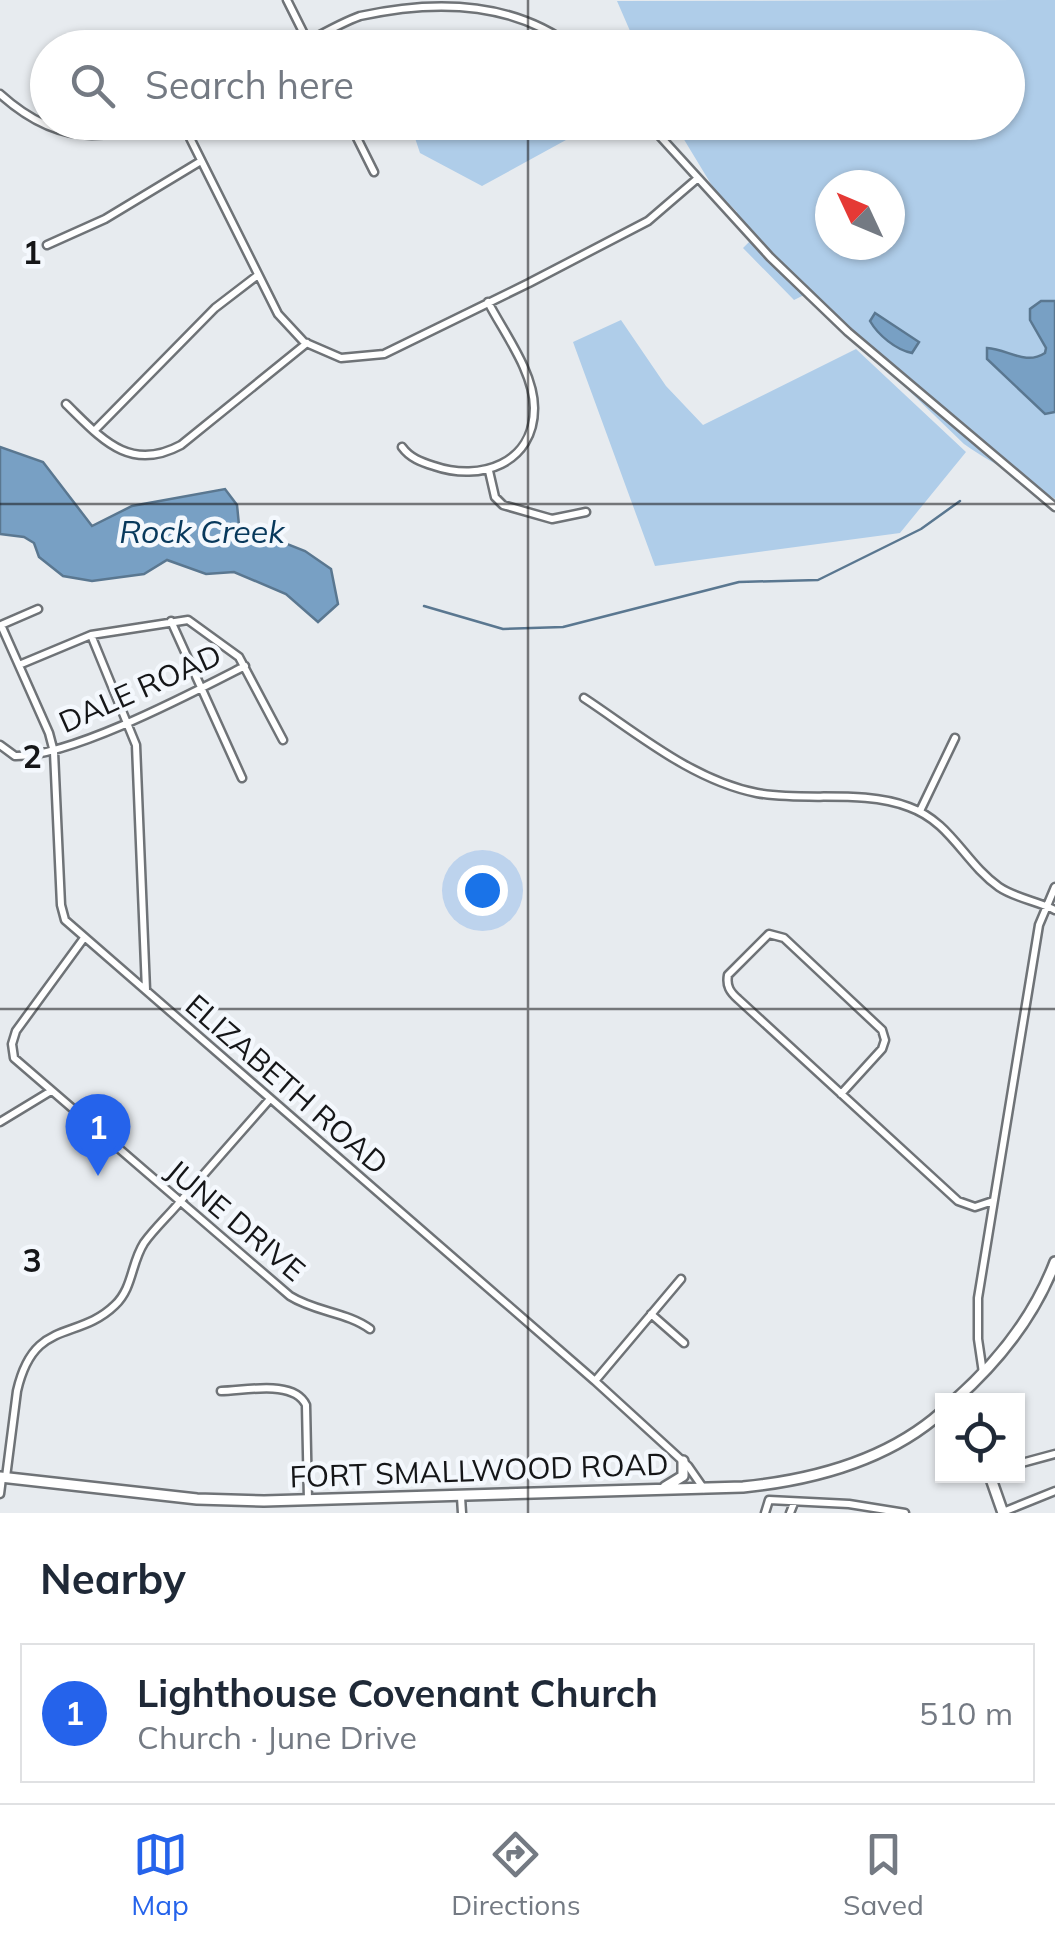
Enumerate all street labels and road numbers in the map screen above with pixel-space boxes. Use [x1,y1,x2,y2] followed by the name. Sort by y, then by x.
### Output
[53,635,227,741] street label: DALE ROAD
[178,986,396,1182] street label: ELIZABETH ROAD
[159,1151,313,1289] street label: JUNE DRIVE
[289,1444,669,1496] street label: FORT SMALLWOOD ROAD

